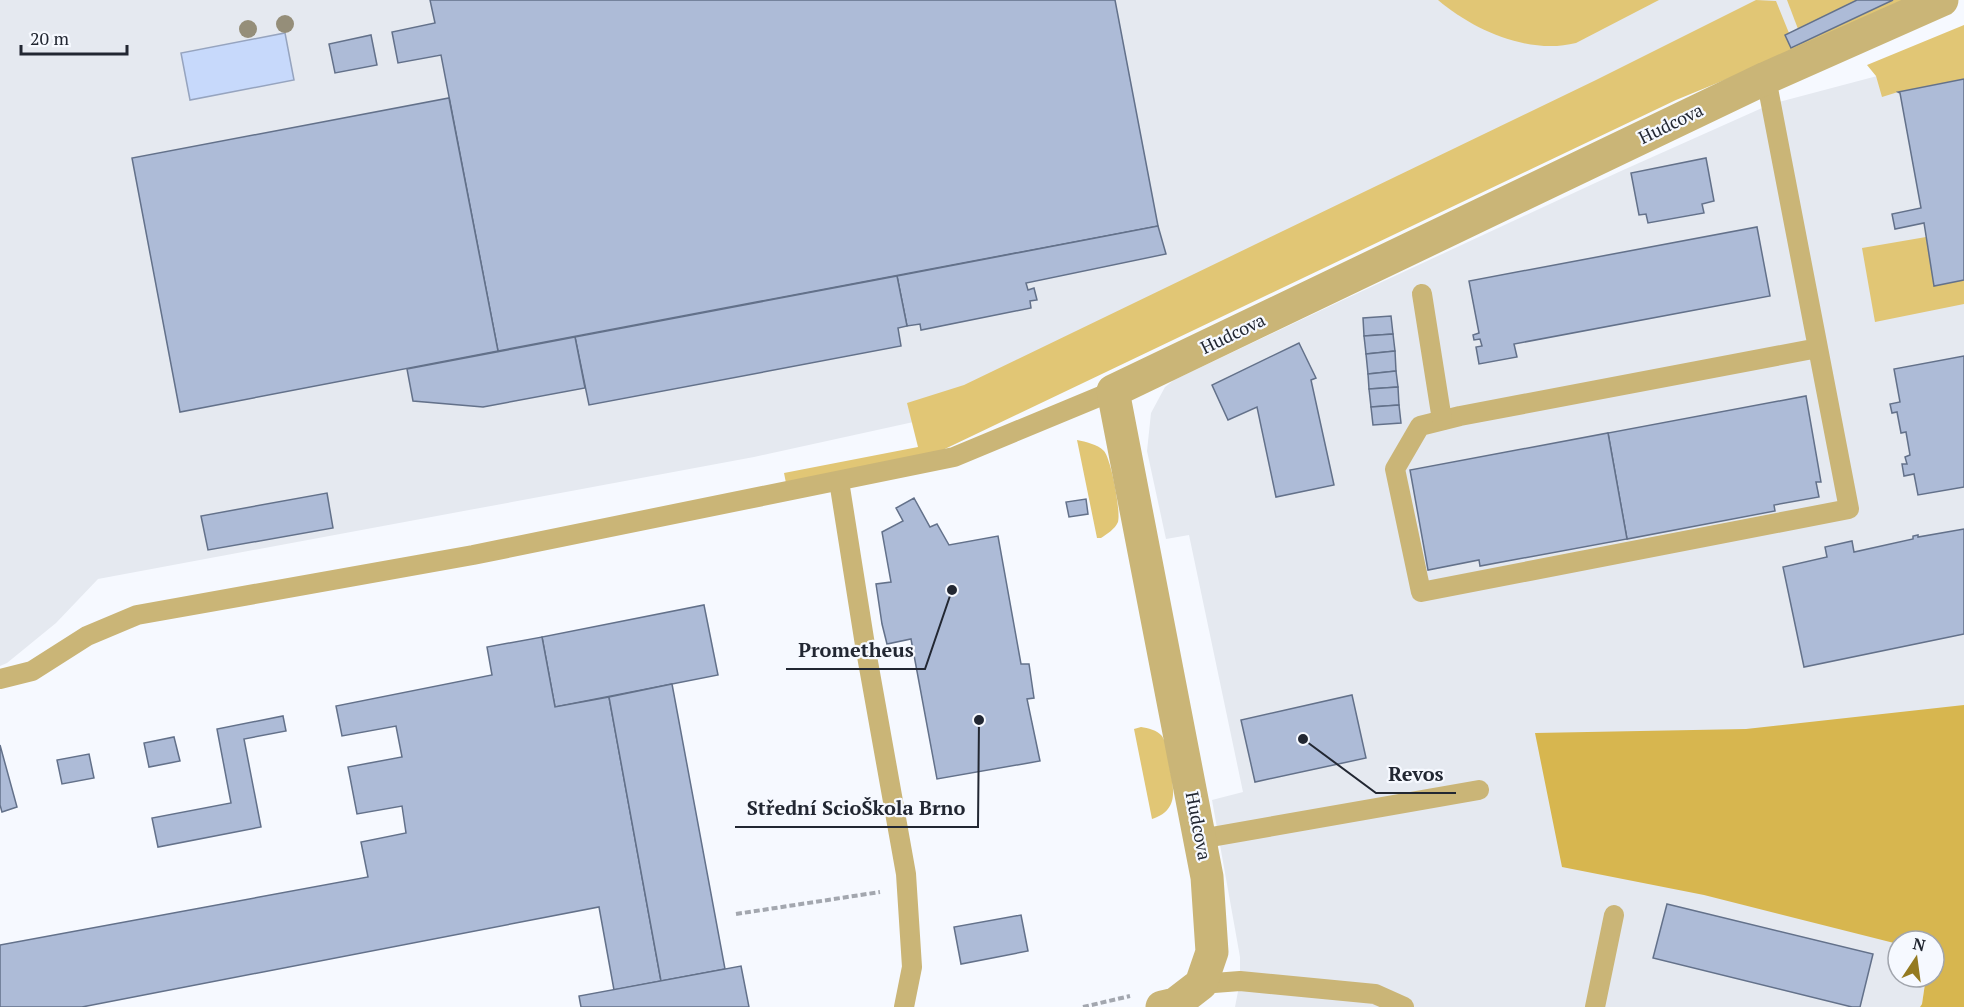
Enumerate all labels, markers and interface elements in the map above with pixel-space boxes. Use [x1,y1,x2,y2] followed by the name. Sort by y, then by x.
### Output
[21,18,128,56] scale bar
[30,26,70,50] text: 20 m
[1634,97,1707,149] street label: Hudcova
[1196,307,1269,359] street label: Hudcova
[786,631,925,669] callout: Prometheus
[798,636,914,663] text: Prometheus
[1376,755,1456,793] callout: Revos
[1388,760,1444,787] text: Revos
[735,789,978,827] callout: Střední ScioŠkola Brno
[1181,789,1217,862] street label: Hudcova
[747,794,965,821] text: Střední ScioŠkola Brno
[1886,929,1946,989] north arrow
[1911,932,1928,956] text: N

